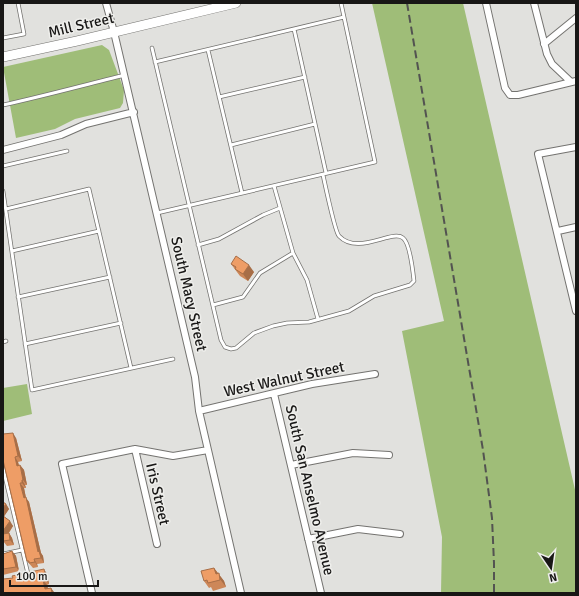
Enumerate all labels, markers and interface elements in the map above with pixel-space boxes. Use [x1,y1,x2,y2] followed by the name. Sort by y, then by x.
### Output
[46,9,116,41] street label: Mill Street
[167,235,211,353] street label: South Macy Street
[222,357,346,401] street label: West Walnut Street
[282,403,338,577] street label: South San Anselmo Avenue
[142,461,174,527] street label: Iris Street
[531,548,571,588] north arrow
[10,562,98,588] scale bar
[16,569,48,584] text: 100 m
[548,570,558,584] text: N

